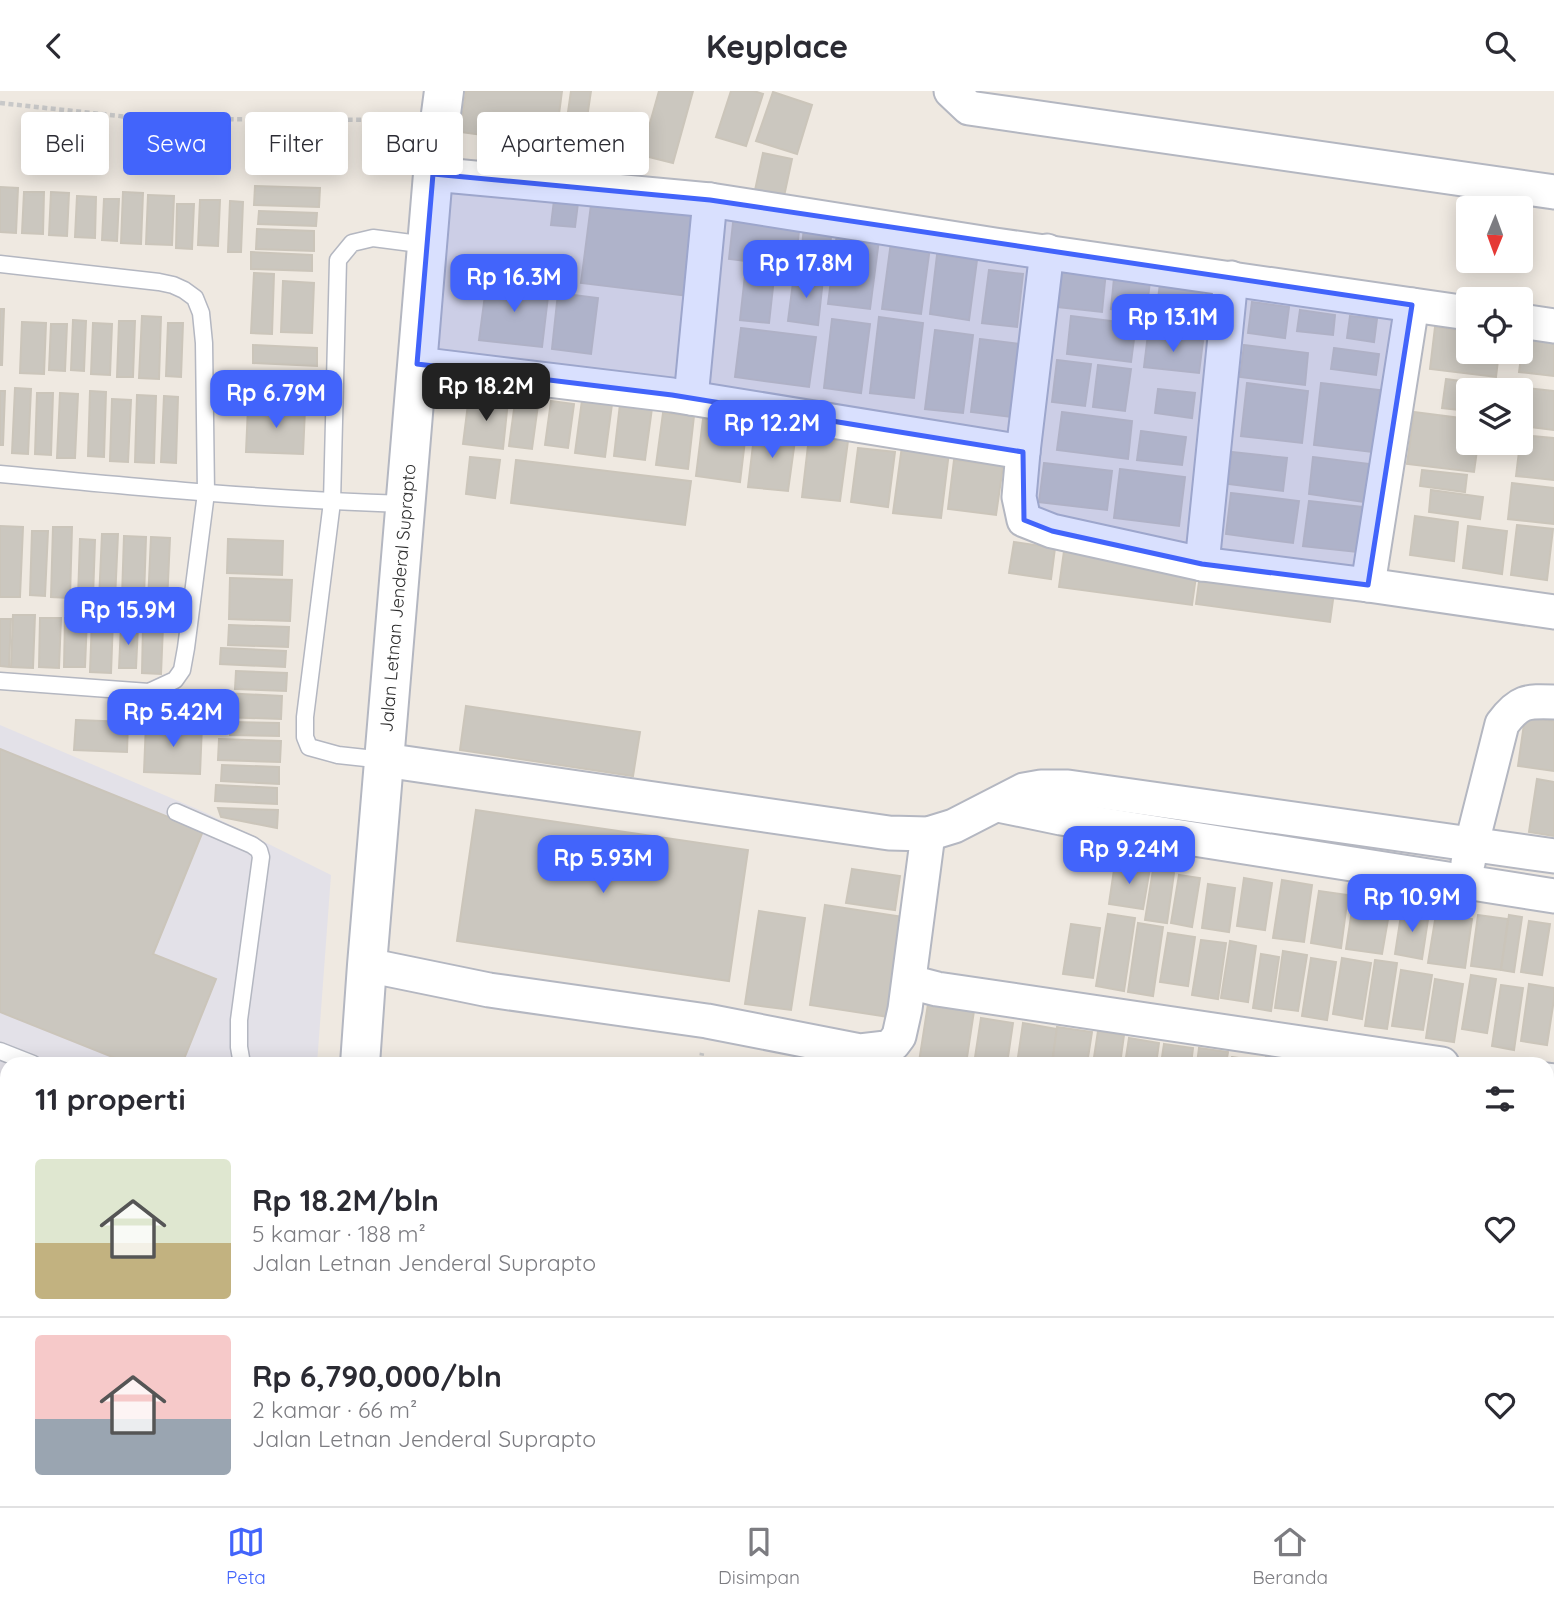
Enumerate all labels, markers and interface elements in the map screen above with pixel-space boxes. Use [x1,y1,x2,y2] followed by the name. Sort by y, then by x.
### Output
[706,26,848,66] text: Keyplace
[35,27,73,65] icon: back
[1481,27,1519,65] icon: search
[21,112,109,175] chip: Beli
[123,112,231,175] chip: Sewa
[245,112,348,175] chip: Filter
[362,112,463,175] chip: Baru
[477,112,649,175] chip: Apartemen
[1456,196,1533,273] north arrow
[1456,196,1533,455] map controls
[734,241,878,300] pin: Rp 17.8M
[759,248,853,277] text: Rp 17.8M
[442,255,586,314] pin: Rp 16.3M
[466,262,562,291] text: Rp 16.3M
[1456,287,1533,364] button: locate
[1101,295,1245,354] pin: Rp 13.1M
[1128,302,1218,331] text: Rp 13.1M
[414,363,558,423] pin: Rp 18.2M
[204,371,348,430] pin: Rp 6.79M
[438,371,534,400] text: Rp 18.2M
[226,378,326,407] text: Rp 6.79M
[1456,378,1533,455] button: layers
[700,401,844,460] pin: Rp 12.2M
[724,408,820,437] text: Rp 12.2M
[374,463,421,733] street label: Jalan Letnan Jenderal Suprapto
[56,587,200,647] pin: Rp 15.9M
[80,595,176,624] text: Rp 15.9M
[101,689,245,749] pin: Rp 5.42M
[123,697,223,726] text: Rp 5.42M
[1057,827,1201,886] pin: Rp 9.24M
[1079,834,1179,863] text: Rp 9.24M
[531,835,675,895] pin: Rp 5.93M
[554,843,653,872] text: Rp 5.93M
[1340,875,1484,934] pin: Rp 10.9M
[1363,882,1461,911] text: Rp 10.9M
[35,1080,186,1118] text: 11 properti
[1481,1080,1519,1118] icon: filters
[252,1181,439,1219] text: Rp 18.2M/bln
[91,1187,175,1271] icon: home
[1481,1210,1519,1248] icon: heart
[252,1219,426,1248] text: 5 kamar · 188 m²
[252,1248,596,1277] text: Jalan Letnan Jenderal Suprapto
[252,1357,502,1395] text: Rp 6,790,000/bln
[91,1363,175,1447] icon: home
[1481,1386,1519,1424] icon: heart
[252,1395,417,1424] text: 2 kamar · 66 m²
[252,1424,596,1453] text: Jalan Letnan Jenderal Suprapto
[226,1523,266,1589] tab: Peta
[718,1523,800,1589] tab: Disimpan
[1252,1523,1328,1589] tab: Beranda

